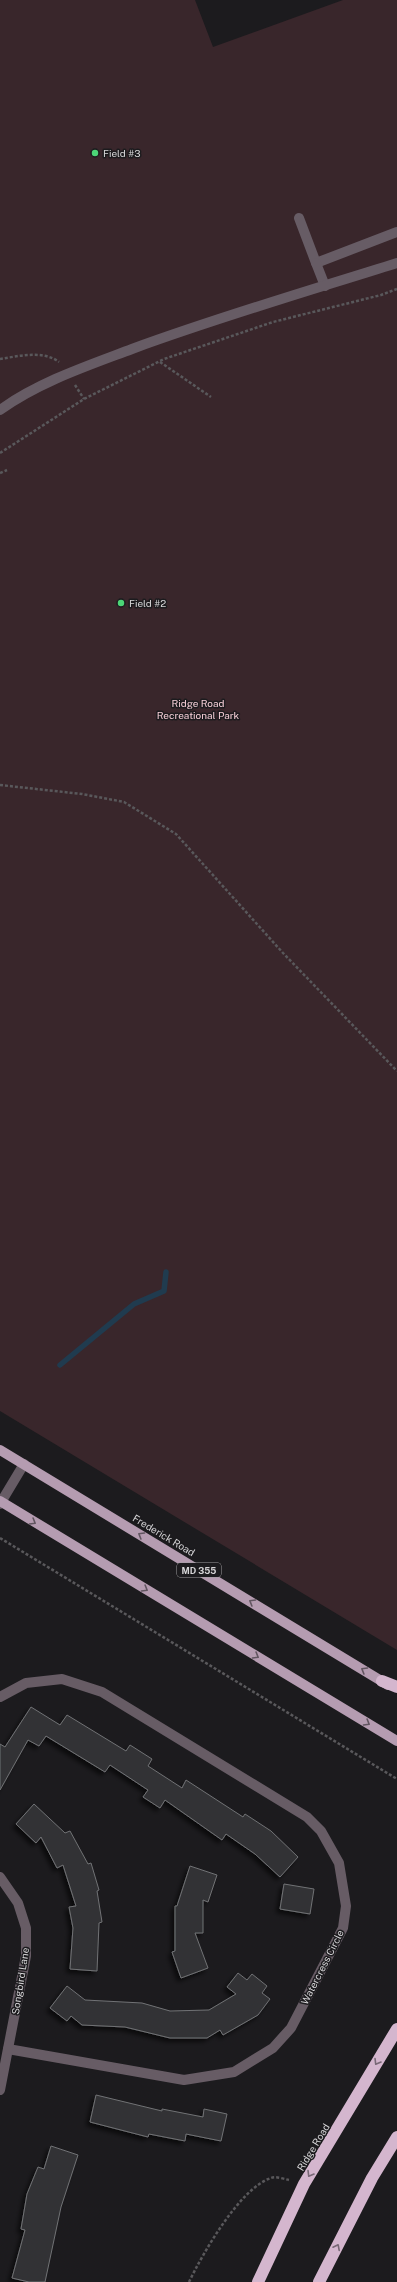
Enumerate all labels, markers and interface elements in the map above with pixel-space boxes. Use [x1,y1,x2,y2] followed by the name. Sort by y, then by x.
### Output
[103,147,141,159] place label: Field #3
[90,148,100,158] marker: Field #3
[129,597,166,609] place label: Field #2
[116,598,126,608] marker: Field #2
[157,697,240,721] park label: Ridge Road Recreational Park
[131,1512,197,1558] street label: Frederick Road
[29,1517,36,1524] one-way arrow
[138,1532,145,1540] one-way arrow
[177,1563,221,1577] road number: MD 355
[141,1584,148,1592] one-way arrow
[249,1600,256,1607] one-way arrow
[252,1651,259,1659] one-way arrow
[361,1667,368,1674] one-way arrow
[363,1719,370,1726] one-way arrow
[298,1927,346,2006] street label: Watercress Circle
[9,1946,31,2015] street label: Songbird Lane
[374,2058,382,2065] one-way arrow
[294,2121,332,2173] street label: Ridge Road
[308,2170,315,2177] one-way arrow
[332,2244,340,2251] one-way arrow

